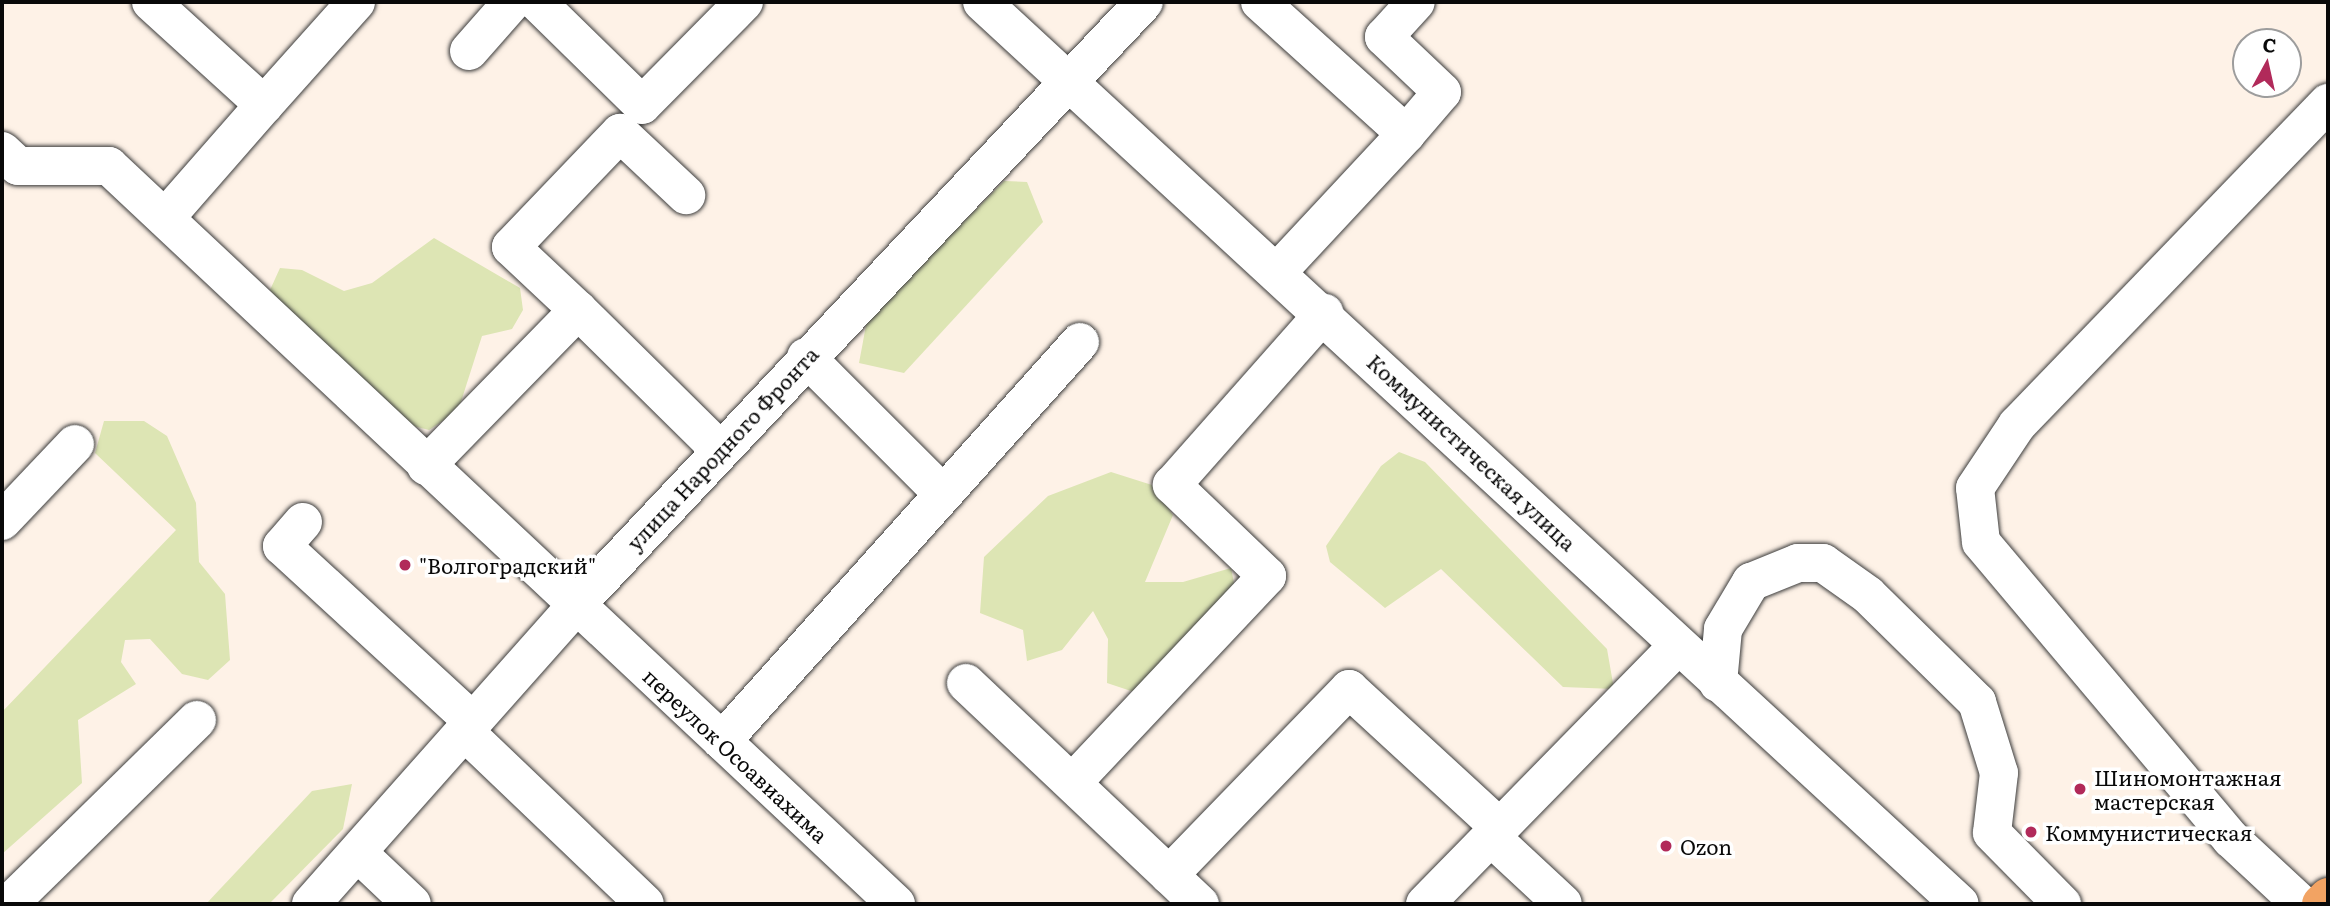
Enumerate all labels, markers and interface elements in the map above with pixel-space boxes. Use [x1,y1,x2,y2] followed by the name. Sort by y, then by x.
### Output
[2232,28,2302,98] north arrow
[2261,29,2278,59] text: С
[621,341,823,555] street label: улица Народного Фронта
[1362,349,1582,555] street label: Коммунистическая улица
[419,552,596,578] place label: "Волгоградский"
[397,557,413,573] marker: "Волгоградский"
[638,663,834,847] street label: переулок Осоавиахима
[2094,764,2282,814] place label: Шиномонтажная мастерская
[2072,781,2088,797] marker: Шиномонтажная мастерская
[2045,819,2252,845] place label: Коммунистическая
[2023,824,2039,840] marker: Коммунистическая
[1680,833,1732,859] place label: Ozon
[1658,838,1674,854] marker: Ozon

